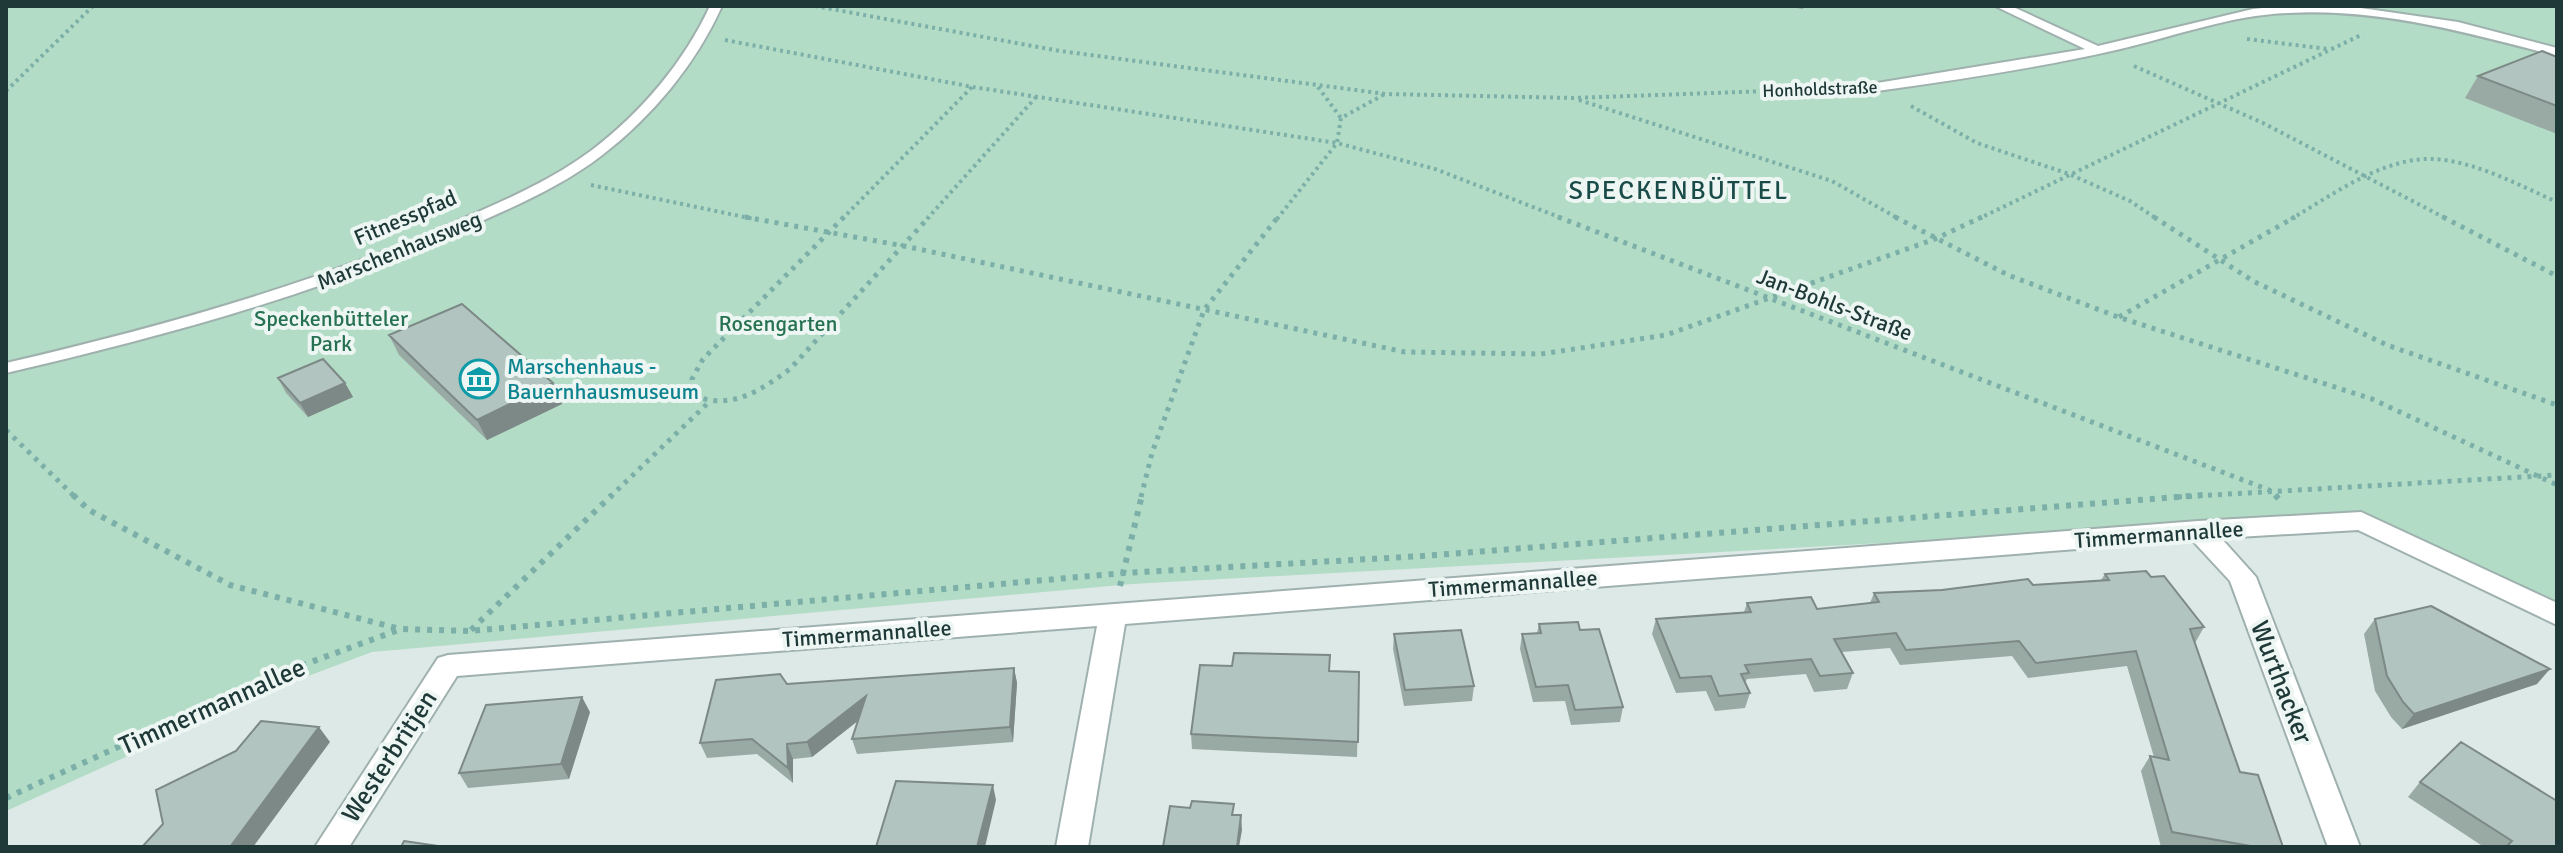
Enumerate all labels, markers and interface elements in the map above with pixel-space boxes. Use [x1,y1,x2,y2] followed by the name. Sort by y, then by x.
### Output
[1762,76,1878,102] street label: Honholdstraße
[1569,175,1789,207] district label: SPECKENBÜTTEL
[350,184,461,251] street label: Fitnesspfad
[313,205,485,296] street label: Marschenhausweg
[1753,262,1916,347] street label: Jan-Bohls-Straße
[254,305,408,357] park label: Speckenbütteler Park
[719,310,837,337] park label: Rosengarten
[507,353,699,405] place label: Marschenhaus - Bauernhausmuseum
[458,358,500,400] museum icon: Marschenhaus - Bauernhausmuseum
[2074,515,2244,554] street label: Timmermannallee
[1428,564,1598,603] street label: Timmermannallee
[782,614,952,653] street label: Timmermannallee
[2243,616,2319,749] street label: Wurthacker
[115,652,310,762] street label: Timmermannallee
[335,684,444,829] street label: Westerbritjen

